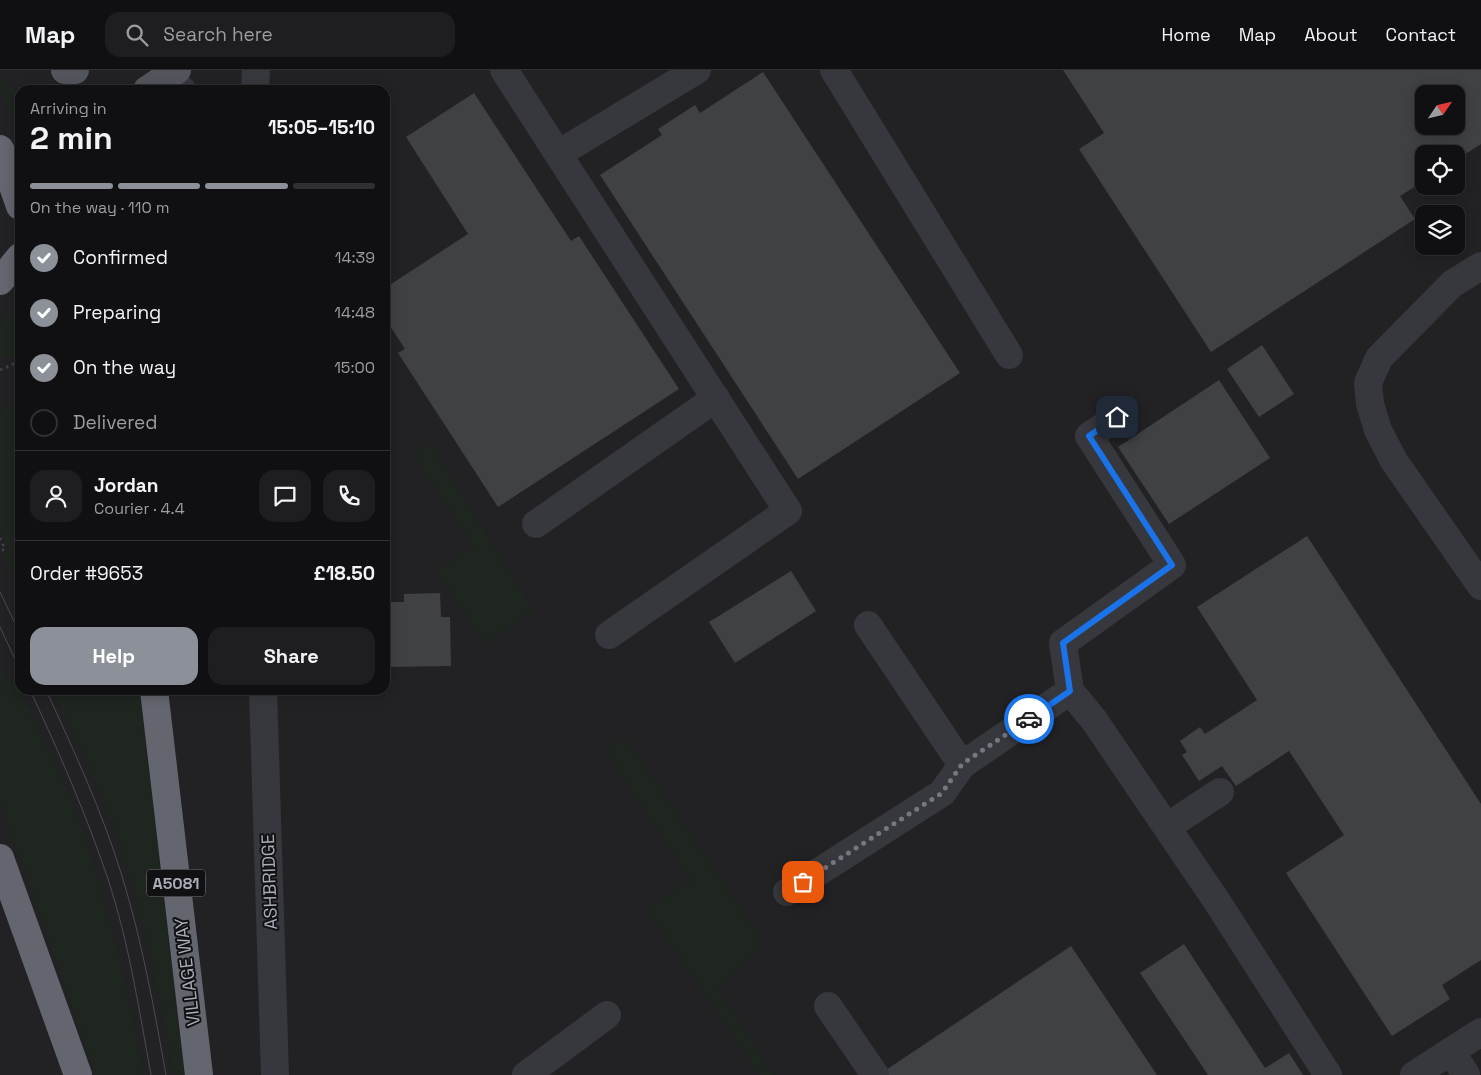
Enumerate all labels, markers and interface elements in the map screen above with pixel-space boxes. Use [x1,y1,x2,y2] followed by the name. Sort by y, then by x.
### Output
[105,12,455,57] search box
[25,19,75,50] text: Map
[123,21,151,49] icon: search
[163,22,273,47] text: Search here
[1162,23,1211,46] text: Home
[1239,23,1276,46] text: Map
[1304,23,1358,46] text: About
[1386,23,1456,46] text: Contact
[1415,85,1465,135] north arrow
[1415,85,1465,255] map controls
[30,98,107,119] text: Arriving in
[268,115,375,140] text: 15:05–15:10
[30,118,113,158] text: 2 min
[1415,145,1465,195] button: locate
[30,197,170,218] text: On the way · 110 m
[1415,205,1465,255] button: layers
[30,244,58,272] icon: check
[73,245,168,270] text: Confirmed
[335,247,375,268] text: 14:39
[30,299,58,327] icon: check
[73,300,161,325] text: Preparing
[334,302,375,323] text: 14:48
[30,354,58,382] icon: check
[73,355,176,380] text: On the way
[334,357,375,378] text: 15:00
[1096,396,1138,438] pin
[1103,403,1131,431] icon: home
[73,410,158,435] text: Delivered
[30,470,82,522] button: person
[259,470,311,522] button: chat
[323,470,375,522] button: phone
[94,473,159,498] text: Jordan
[94,498,185,519] text: Courier · 4.4
[30,561,143,586] text: Order #9653
[314,561,375,586] text: £18.50
[30,627,198,685] button: Help
[208,627,375,685] button: Share
[1004,694,1054,744] courier
[1015,705,1043,733] icon: car
[256,834,282,930] street label: ASHBRIDGE
[782,861,824,903] pin
[789,868,817,896] icon: bag
[147,870,205,896] road number: A5081
[169,916,205,1028] street label: VILLAGE WAY

